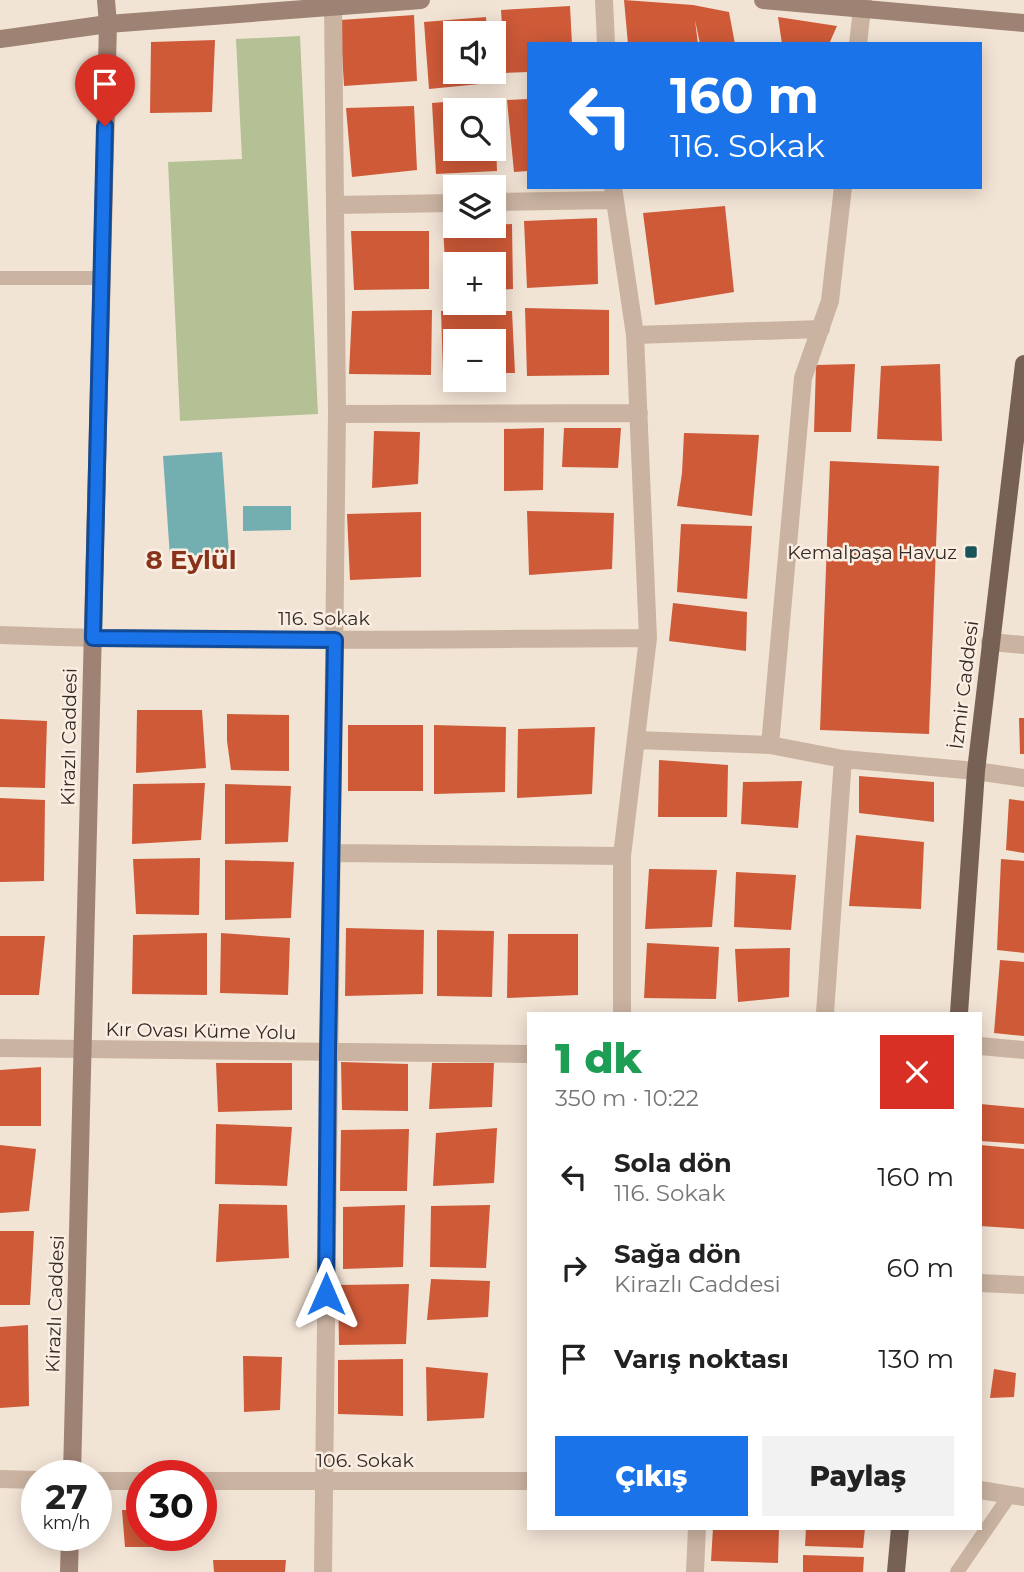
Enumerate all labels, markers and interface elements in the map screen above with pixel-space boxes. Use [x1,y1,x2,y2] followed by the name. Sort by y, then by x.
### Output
[443,21,506,392] map controls
[443,21,506,84] button: sound
[75,54,135,126] pin
[86,65,124,103] icon: arrive
[670,66,819,125] text: 160 m
[555,70,646,161] icon: left
[443,98,506,161] button: search
[670,126,825,165] text: 116. Sokak
[443,175,506,238] button: layers
[443,252,506,315] button: +
[443,329,506,392] button: −
[787,541,957,564] place label: Kemalpaşa Havuz
[145,544,237,576] district label: 8 Eylül
[963,544,979,560] marker: Kemalpaşa Havuz
[278,607,371,630] street label: 116. Sokak
[945,619,983,751] street label: İzmir Caddesi
[56,668,82,806] street label: Kirazlı Caddesi
[105,1018,297,1044] street label: Kır Ovası Küme Yolu
[555,1032,642,1084] text: 1 dk
[880,1035,954,1109] button: close
[555,1084,699,1112] text: 350 m · 10:22
[614,1147,732,1179] text: Sola dön
[555,1158,593,1196] icon: left
[877,1161,954,1193] text: 160 m
[614,1179,725,1207] text: 116. Sokak
[41,1235,69,1373] street label: Kirazlı Caddesi
[614,1238,741,1270] text: Sağa dön
[555,1249,593,1287] icon: right
[887,1252,954,1284] text: 60 m
[289,1257,363,1331] position arrow
[614,1270,781,1298] text: Kirazlı Caddesi
[555,1340,593,1378] icon: arrive
[614,1343,789,1375] text: Varış noktası
[878,1343,954,1375] text: 130 m
[555,1436,748,1516] button: Çıkış
[762,1436,954,1516] button: Paylaş
[316,1449,414,1472] street label: 106. Sokak
[126,1460,217,1551] speed limit sign: 30
[45,1475,88,1518] text: 27
[42,1512,91,1534] text: km/h

